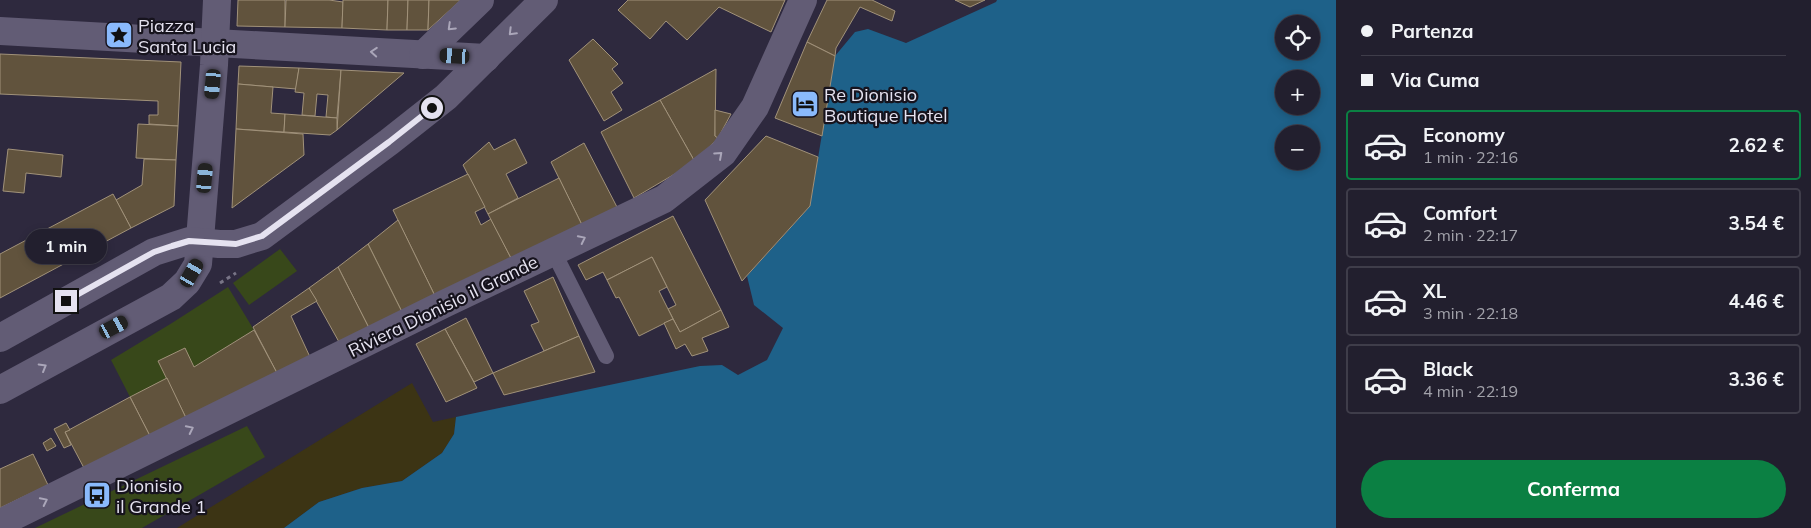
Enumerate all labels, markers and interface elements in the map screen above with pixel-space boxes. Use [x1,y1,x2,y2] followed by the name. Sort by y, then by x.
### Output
[138,14,236,58] place label: Piazza Santa Lucia
[1275,15,1320,170] map controls
[1275,15,1320,60] button: locate
[1391,19,1474,43] text: Partenza
[104,20,134,50] place icon: Piazza Santa Lucia
[448,21,457,30] one-way arrow
[509,27,518,36] one-way arrow
[370,46,378,57] one-way arrow
[439,48,470,64] car
[204,68,221,100] car
[1391,68,1480,92] text: Via Cuma
[1275,70,1320,115] button: +
[824,83,947,127] place label: Re Dionisio Boutique Hotel
[790,89,820,119] hotel icon: Re Dionisio Boutique Hotel
[421,97,443,119] route start
[1363,123,1408,168] icon: car
[1423,123,1505,147] text: Economy
[1275,125,1320,170] button: −
[1728,133,1784,157] text: 2.62 €
[1423,147,1518,167] text: 1 min · 22:16
[714,152,723,161] one-way arrow
[196,162,213,194] car
[1363,201,1408,246] icon: car
[1423,201,1497,225] text: Comfort
[1728,211,1784,235] text: 3.54 €
[1423,225,1518,245] text: 2 min · 22:17
[25,228,107,264] callout: 1 min
[576,235,585,245] one-way arrow
[45,236,87,256] text: 1 min
[344,250,542,362] street label: Riviera Dionisio il Grande
[178,256,205,290] car
[1363,279,1408,324] icon: car
[1423,279,1446,303] text: XL
[1728,289,1784,313] text: 4.46 €
[55,290,77,312] route end
[1423,303,1518,323] text: 3 min · 22:18
[97,313,130,341] car
[1363,357,1408,402] icon: car
[1423,357,1473,381] text: Black
[38,364,47,374] one-way arrow
[1728,367,1784,391] text: 3.36 €
[1423,381,1518,401] text: 4 min · 22:19
[184,426,193,436] one-way arrow
[1361,460,1786,518] button: Conferma
[116,474,206,518] place label: Dionisio il Grande 1
[82,480,112,510] bus stop icon: Dionisio il Grande 1
[39,497,48,507] one-way arrow

